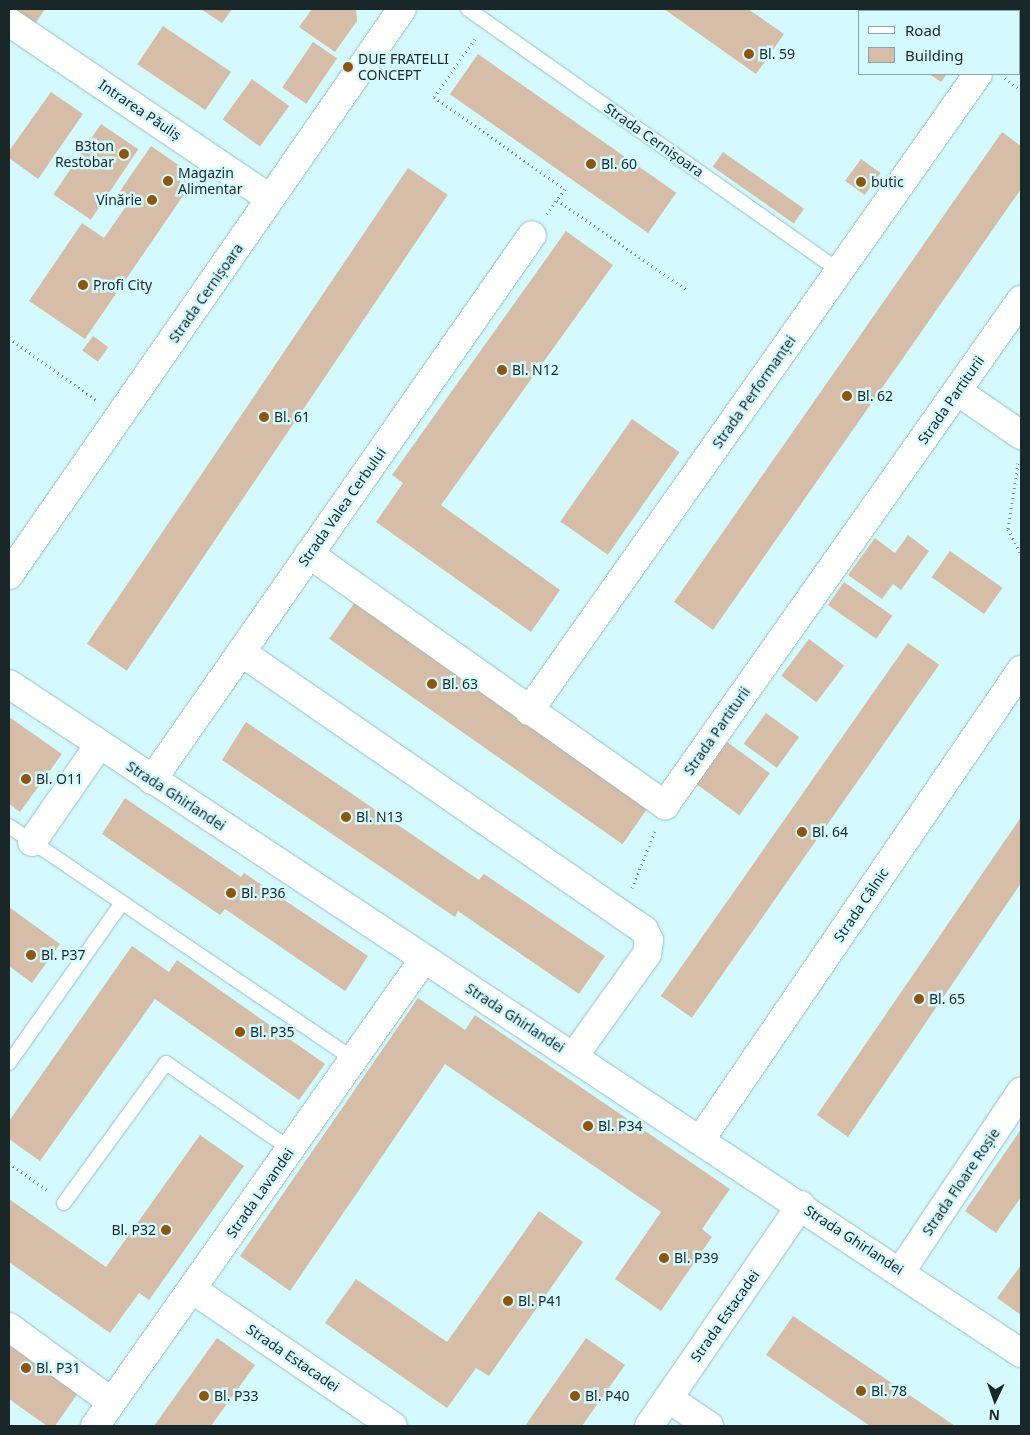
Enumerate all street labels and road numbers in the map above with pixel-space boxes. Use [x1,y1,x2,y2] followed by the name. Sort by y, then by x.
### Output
[96,76,184,144] street label: Intrarea Păuliș
[601,99,707,181] street label: Strada Cernișoara
[165,240,247,346] street label: Strada Cernișoara
[709,332,799,452] street label: Strada Performanței
[914,353,988,447] street label: Strada Partiturii
[295,444,389,570] street label: Strada Valea Cerbului
[680,684,754,778] street label: Strada Partiturii
[123,758,229,834] street label: Strada Ghirlandei
[830,865,892,945] street label: Strada Câlnic
[462,980,568,1056] street label: Strada Ghirlandei
[919,1125,1003,1239] street label: Strada Floare Roșie
[223,1145,297,1241] street label: Strada Lavandei
[801,1202,907,1278] street label: Strada Ghirlandei
[687,1267,763,1365] street label: Strada Estacadei
[243,1321,343,1395] street label: Strada Estacadei

